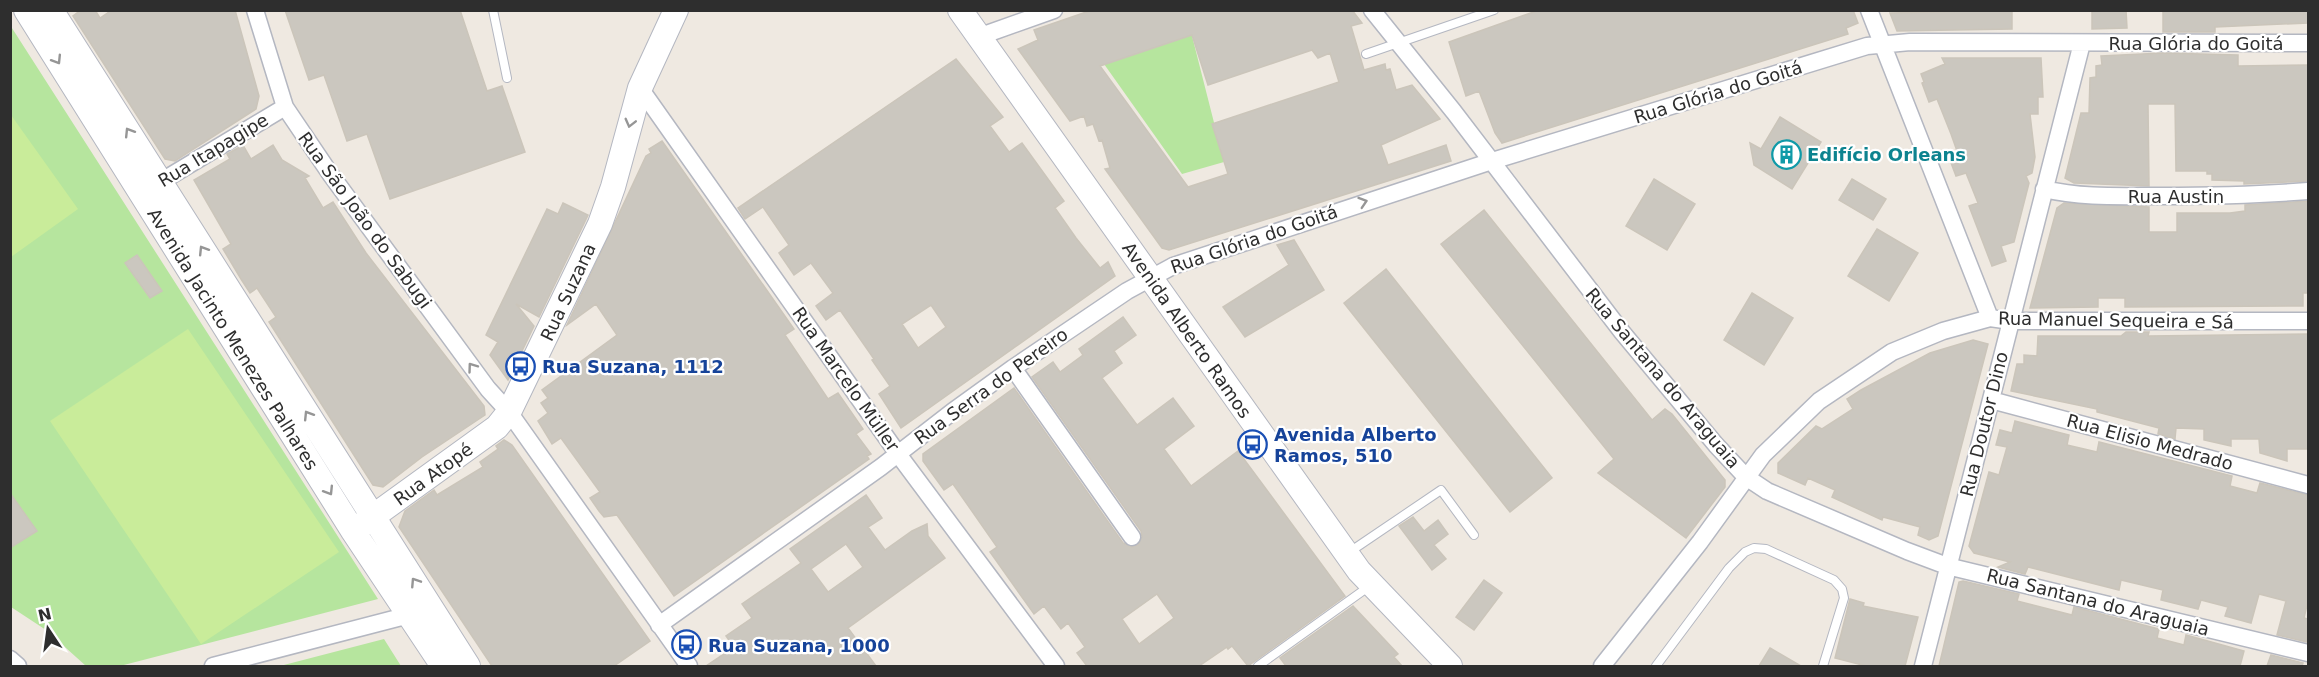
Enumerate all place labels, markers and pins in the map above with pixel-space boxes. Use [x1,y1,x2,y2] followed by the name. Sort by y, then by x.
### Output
[1770,138,1802,170] building icon: Edifício Orleans
[1807,144,1966,165] place label: Edifício Orleans
[505,350,537,382] bus stop icon: Rua Suzana, 1112
[542,356,724,377] place label: Rua Suzana, 1112
[1274,424,1437,466] place label: Avenida Alberto Ramos, 510
[1237,428,1269,460] bus stop icon: Avenida Alberto Ramos, 510
[671,629,703,661] bus stop icon: Rua Suzana, 1000
[708,635,890,656] place label: Rua Suzana, 1000

